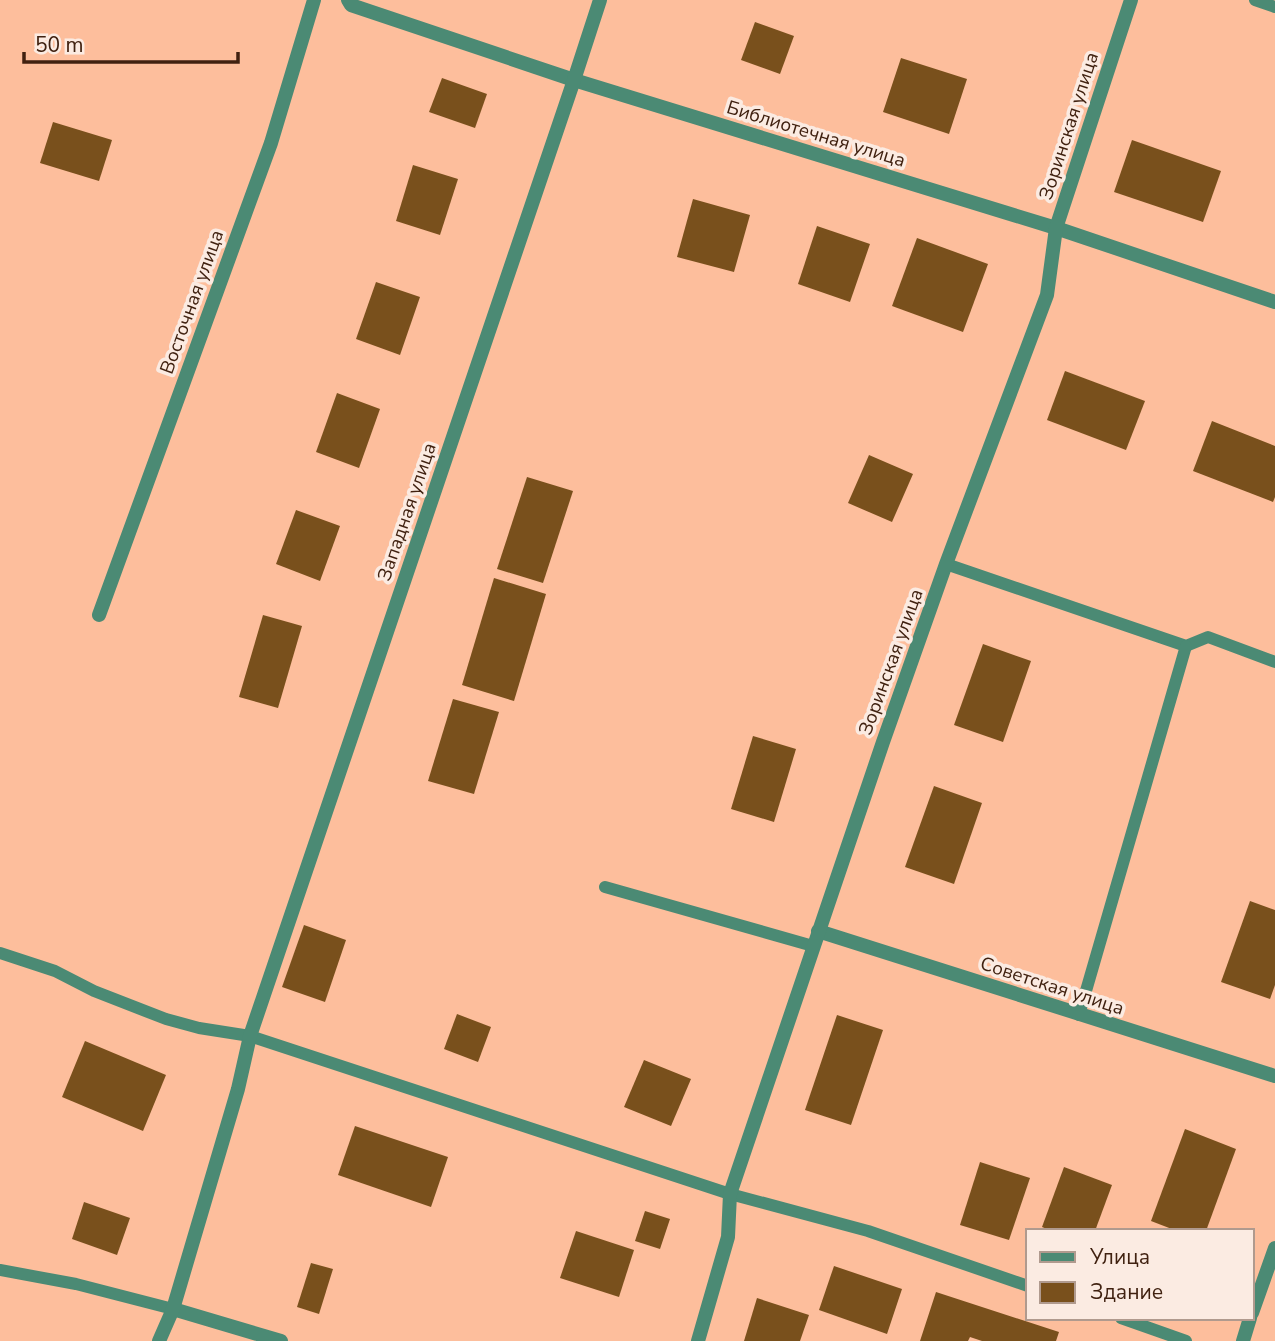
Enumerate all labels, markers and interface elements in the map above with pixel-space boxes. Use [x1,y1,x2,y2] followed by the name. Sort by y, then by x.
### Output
[24,21,238,65] scale bar
[35,31,84,59] text: 50 m
[1033,49,1105,203] street label: Зоринская улица
[723,94,909,174] street label: Библиотечная улица
[154,226,230,378] street label: Восточная улица
[371,439,443,585] street label: Западная улица
[852,585,930,739] street label: Зоринская улица
[977,950,1127,1022] street label: Советская улица
[1026,1229,1254,1320] legend
[1089,1243,1150,1271] text: Улица
[1090,1278,1163,1306] text: Здание

